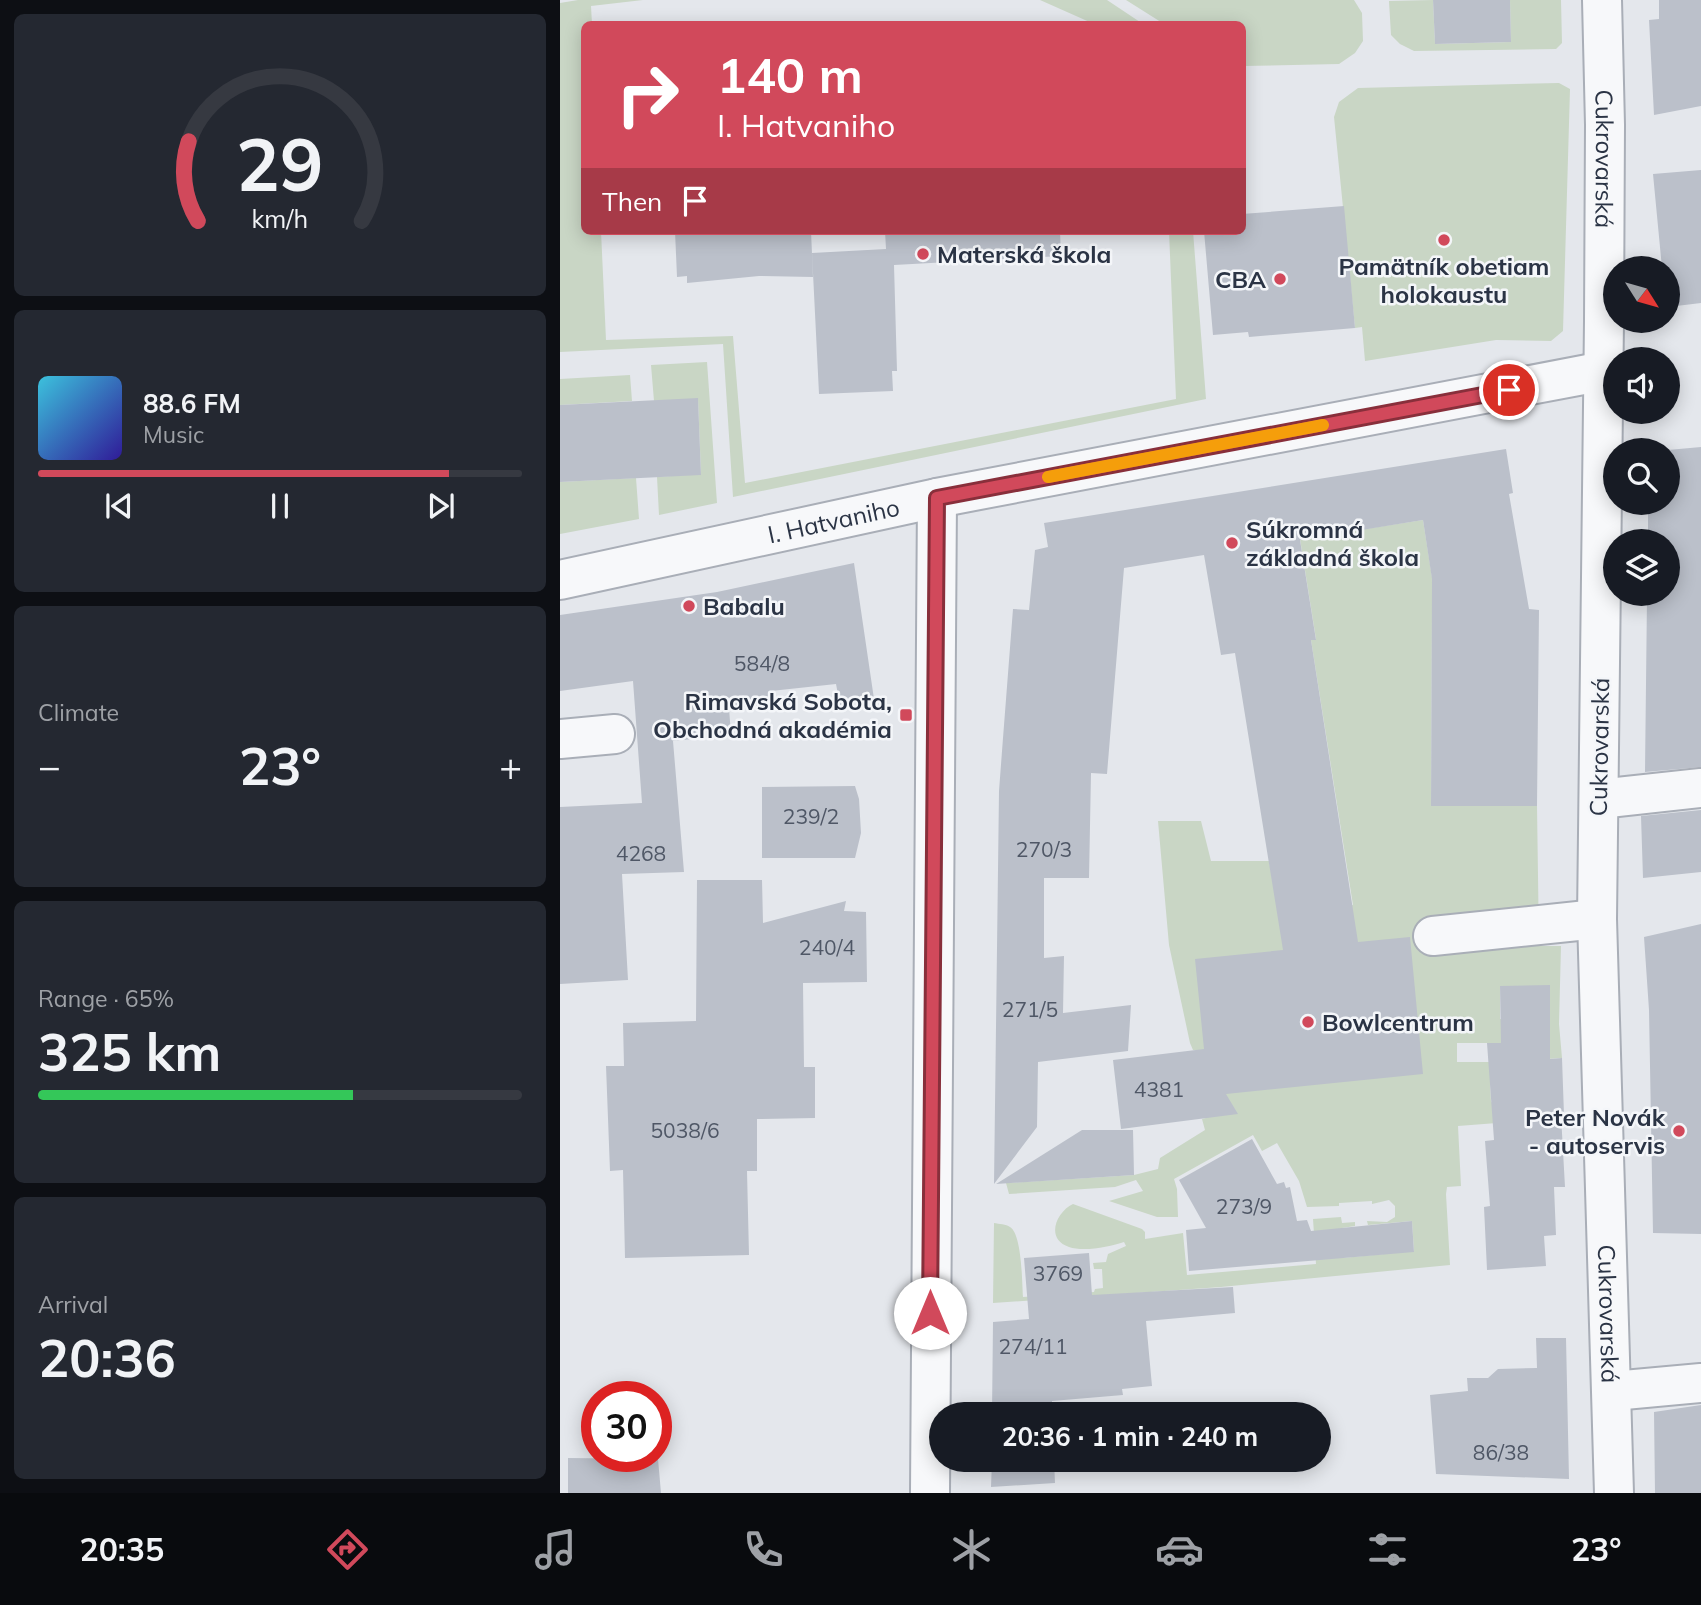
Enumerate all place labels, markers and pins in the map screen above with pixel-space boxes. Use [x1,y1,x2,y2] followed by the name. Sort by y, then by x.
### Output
[1436,232,1452,248] marker: Pamätník obetiam holokaustu
[937,239,1111,269] place label: Materská škola
[915,246,931,262] marker: Materská škola
[1339,251,1549,309] place label: Pamätník obetiam holokaustu
[1215,264,1266,294] place label: CBA
[1272,271,1288,287] marker: CBA
[1479,360,1539,420] pin
[1246,514,1419,572] place label: Súkromná základná škola
[1224,535,1240,551] marker: Súkromná základná škola
[703,591,785,621] place label: Babalu
[681,598,697,614] marker: Babalu
[653,686,892,744] place label: Rimavská Sobota, Obchodná akadémia
[898,707,914,723] marker: Rimavská Sobota, Obchodná akadémia
[1322,1007,1474,1037] place label: Bowlcentrum
[1300,1014,1316,1030] marker: Bowlcentrum
[1525,1102,1666,1160] place label: Peter Novák - autoservis
[1671,1123,1687,1139] marker: Peter Novák - autoservis

